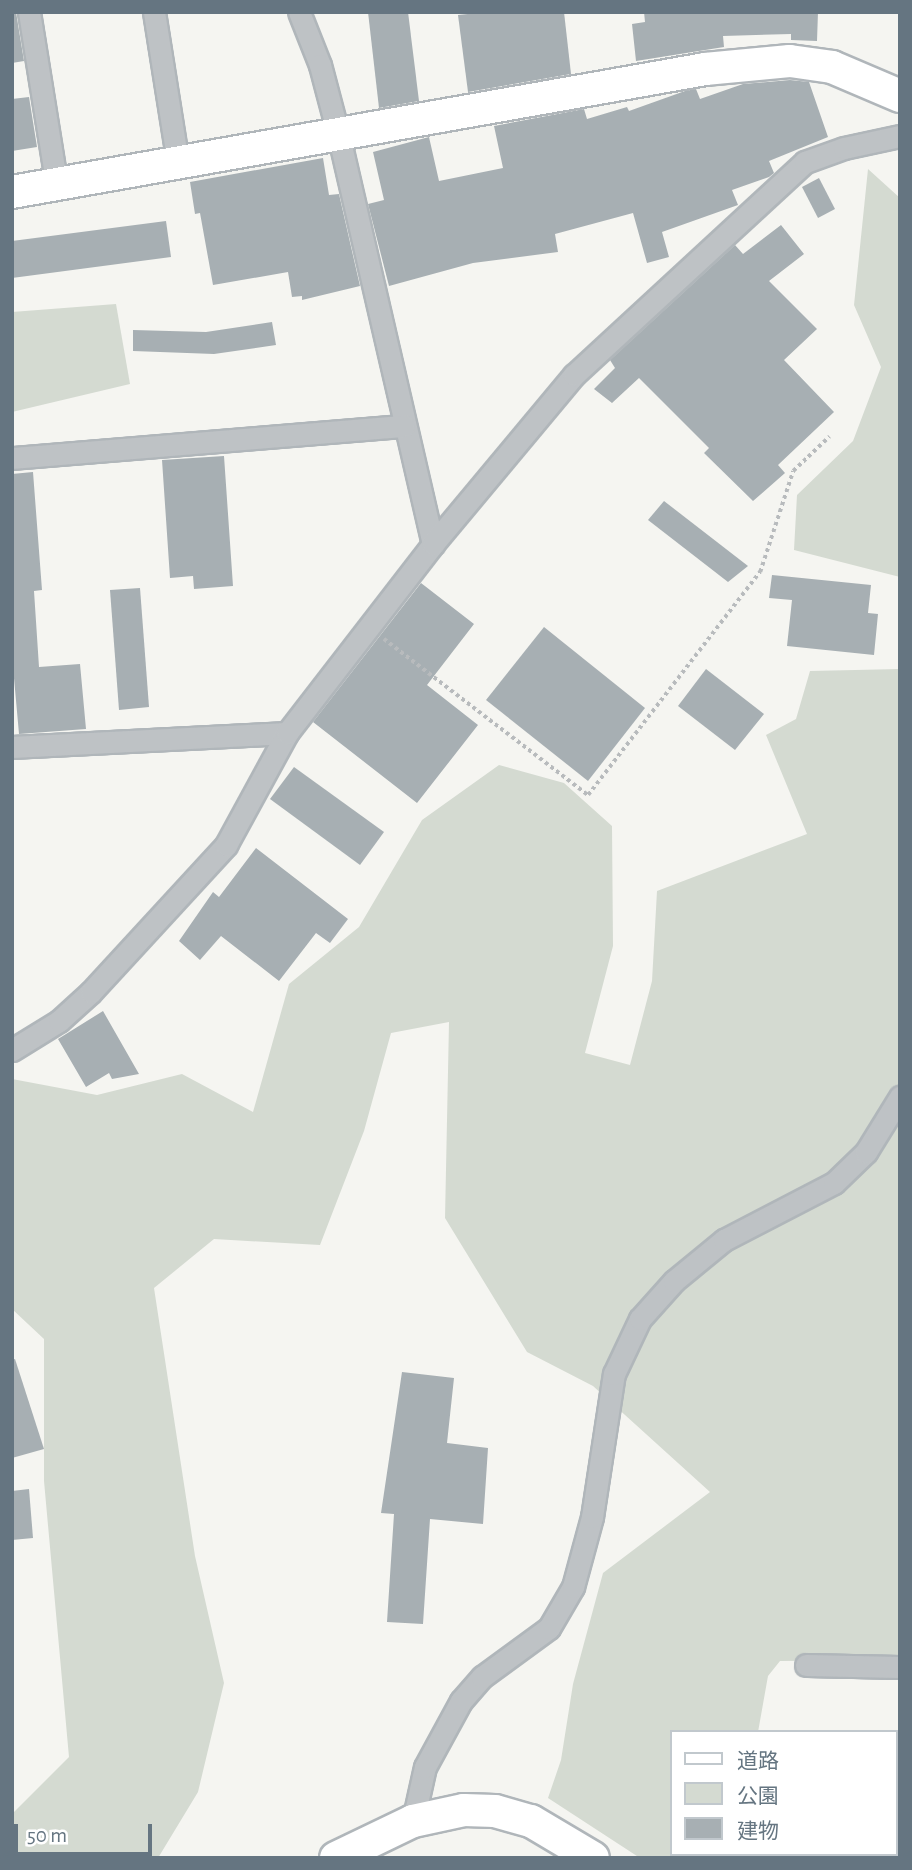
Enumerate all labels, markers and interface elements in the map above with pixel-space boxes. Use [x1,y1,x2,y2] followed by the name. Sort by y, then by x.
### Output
[670,1730,898,1856] legend
[737,1751,779,1772] text: 道路
[737,1786,779,1807] text: 公園
[18,1811,156,1855] scale bar
[737,1821,779,1842] text: 建物
[27,1825,67,1846] text: 50 m

